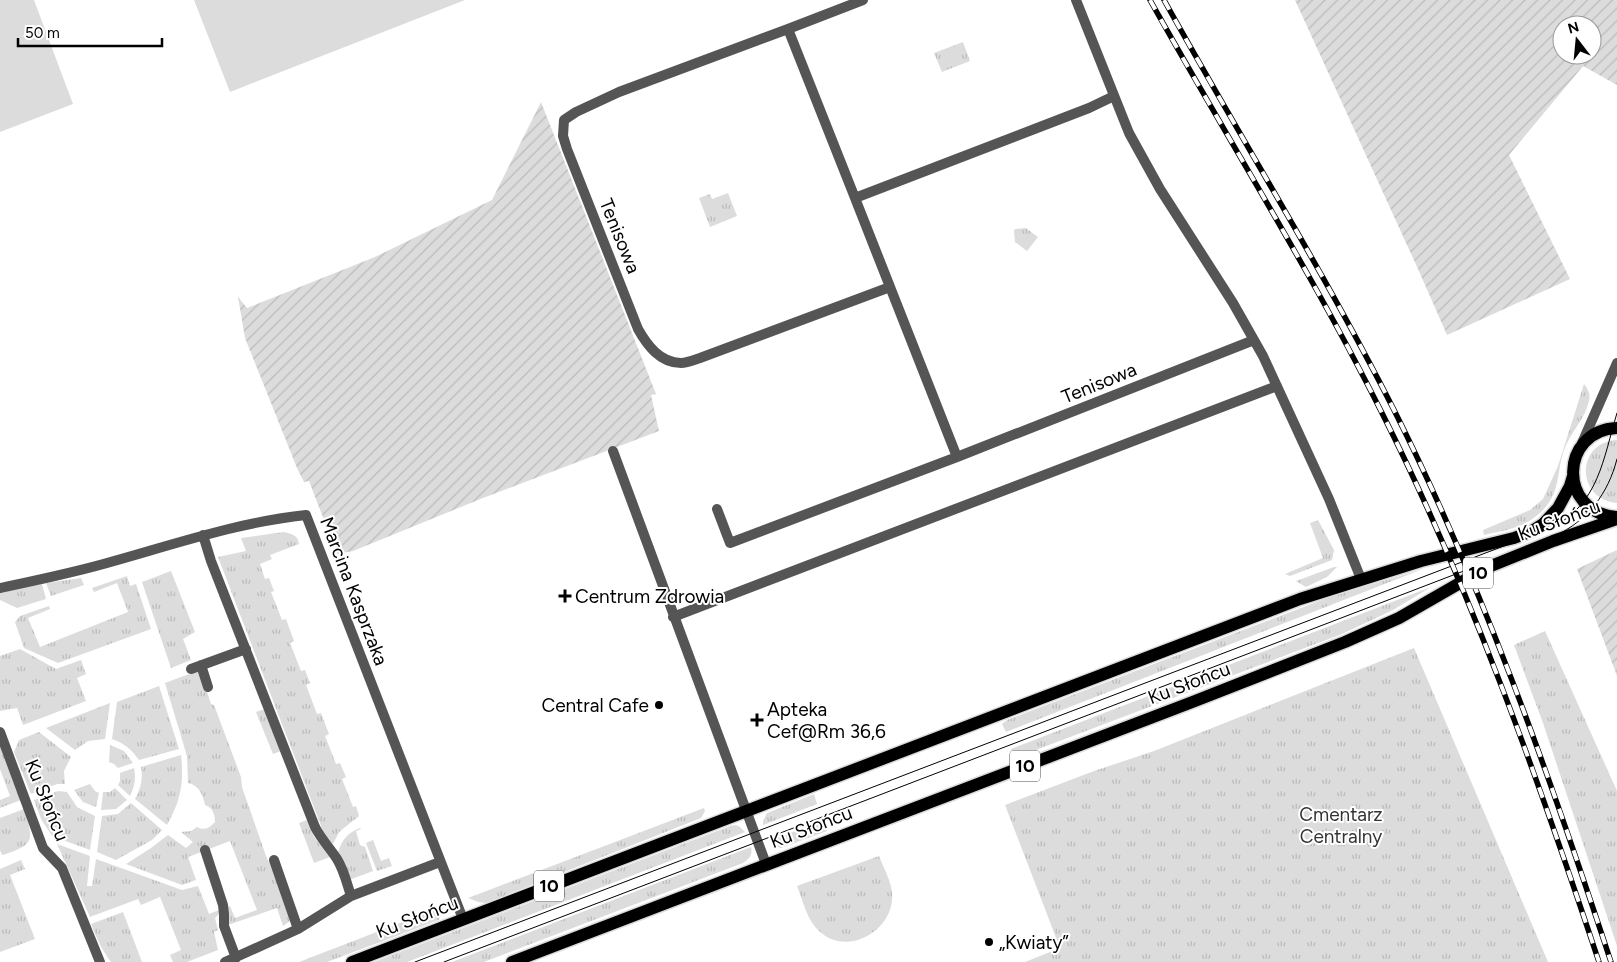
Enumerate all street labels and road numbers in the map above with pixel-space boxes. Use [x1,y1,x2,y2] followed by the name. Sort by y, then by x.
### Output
[595,195,645,277] street label: Tenisowa
[1058,358,1140,408] street label: Tenisowa
[1514,494,1604,546] street label: Ku Słońcu
[315,513,393,669] street label: Marcina Kasprzaka
[1463,558,1493,588] road number: 10
[1145,657,1233,709] street label: Ku Słońcu
[1010,750,1040,781] road number: 10
[20,756,74,844] street label: Ku Słońcu
[767,801,855,853] street label: Ku Słońcu
[534,870,564,901] road number: 10
[373,891,461,943] street label: Ku Słońcu

